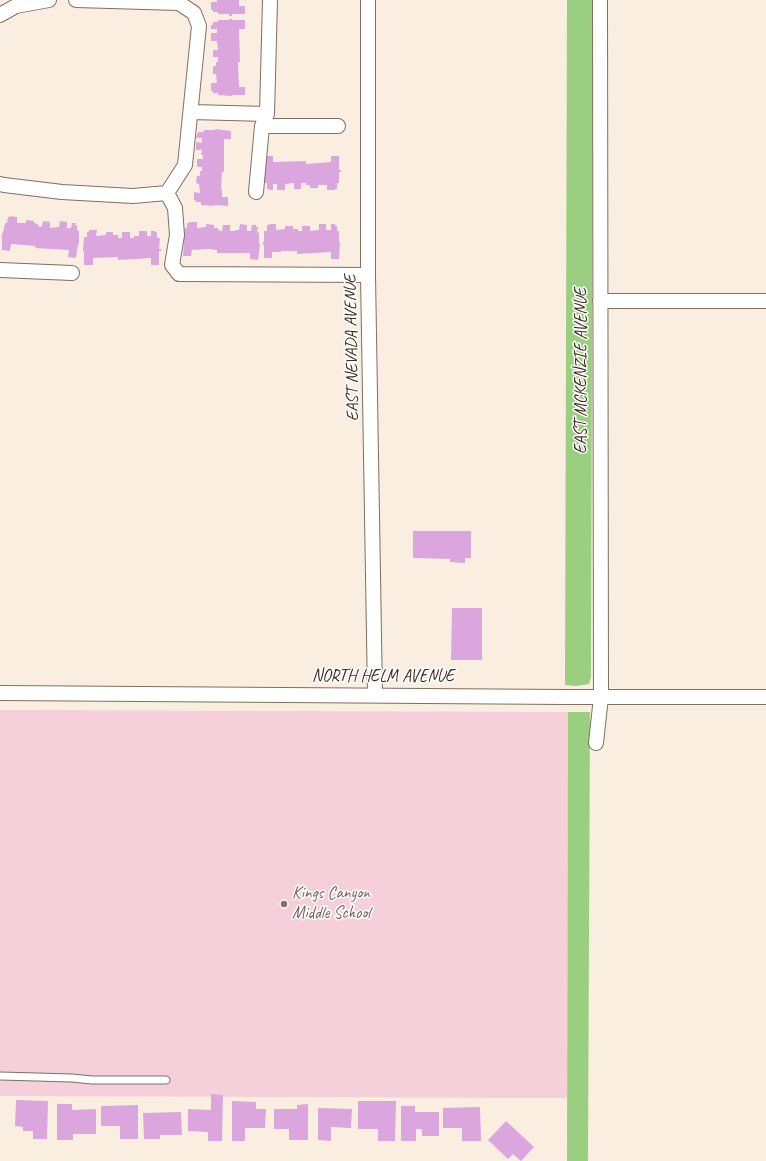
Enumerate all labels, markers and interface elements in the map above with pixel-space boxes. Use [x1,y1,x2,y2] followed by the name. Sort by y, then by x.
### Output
[341,275,363,421] street label: EAST NEVADA AVENUE
[572,288,592,454] street label: EAST MCKENZIE AVENUE
[312,667,454,687] street label: NORTH HELM AVENUE
[292,884,370,924] place label: Kings Canyon Middle School
[279,899,289,909] marker: Kings Canyon Middle School

